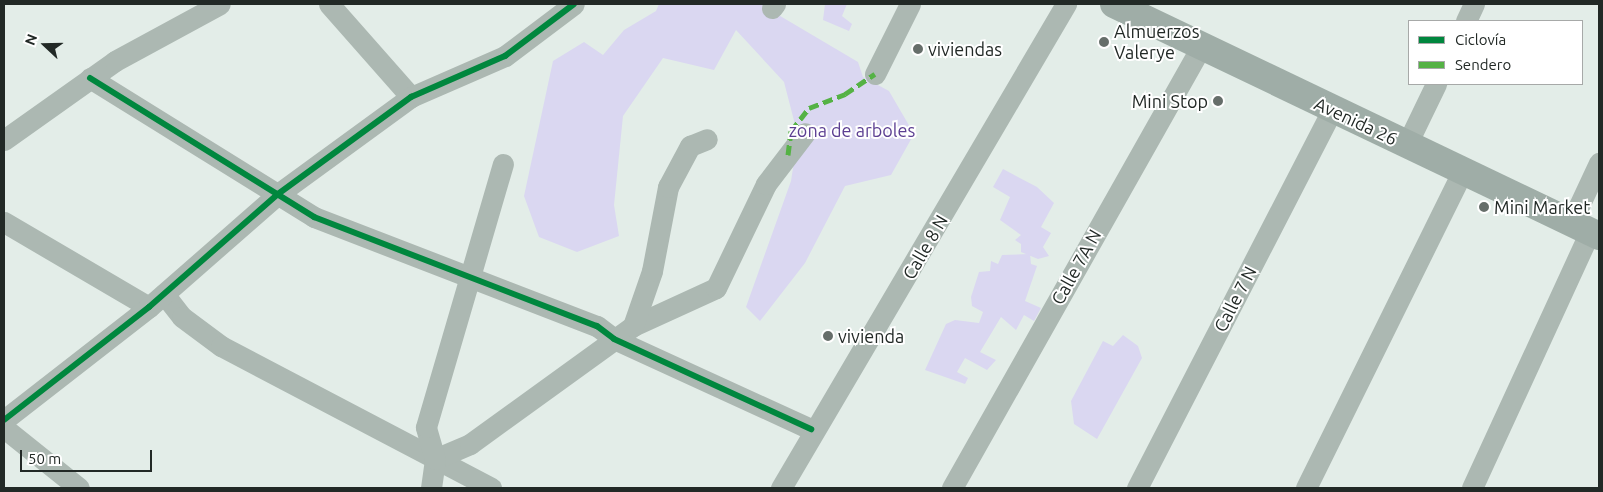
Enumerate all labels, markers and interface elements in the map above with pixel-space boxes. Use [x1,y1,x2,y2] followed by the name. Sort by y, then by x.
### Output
[20,20,70,70] north arrow
[1408,20,1583,85] legend
[1114,21,1199,64] place label: Almuerzos Valerye
[1455,31,1506,48] text: Ciclovía
[22,32,40,47] text: N
[1098,36,1110,48] marker: Almuerzos Valerye
[928,38,1002,60] place label: viviendas
[912,43,924,55] marker: viviendas
[1455,56,1511,73] text: Sendero
[1132,90,1208,112] place label: Mini Stop
[1311,92,1401,150] street label: Avenida 26
[1212,95,1224,107] marker: Mini Stop
[789,119,915,141] park label: zona de arboles
[1494,196,1590,218] place label: Mini Market
[1478,201,1490,213] marker: Mini Market
[898,211,952,283] street label: Calle 8 N
[1047,226,1105,308] street label: Calle 7A N
[1209,263,1261,335] street label: Calle 7 N
[838,325,904,347] place label: vivienda
[822,330,834,342] marker: vivienda
[22,440,155,472] scale bar
[28,450,61,467] text: 50 m

